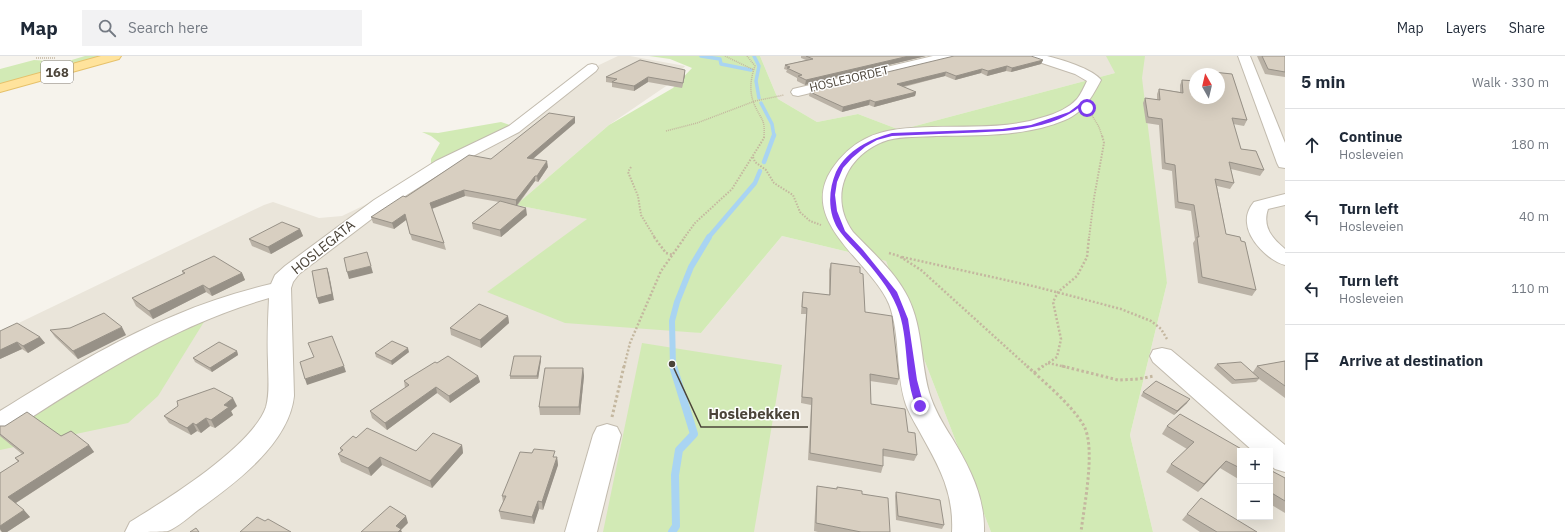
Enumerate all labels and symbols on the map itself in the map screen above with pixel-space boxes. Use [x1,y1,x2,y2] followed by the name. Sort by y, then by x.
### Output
[41,61,73,83] road number: 168
[808,62,890,95] street label: HOSLEJORDET
[1189,68,1225,104] north arrow
[1078,99,1096,117] route start
[287,216,359,278] street label: HOSLEGATA
[911,397,929,415] route end
[701,400,808,427] callout: Hoslebekken
[708,404,800,423] text: Hoslebekken

